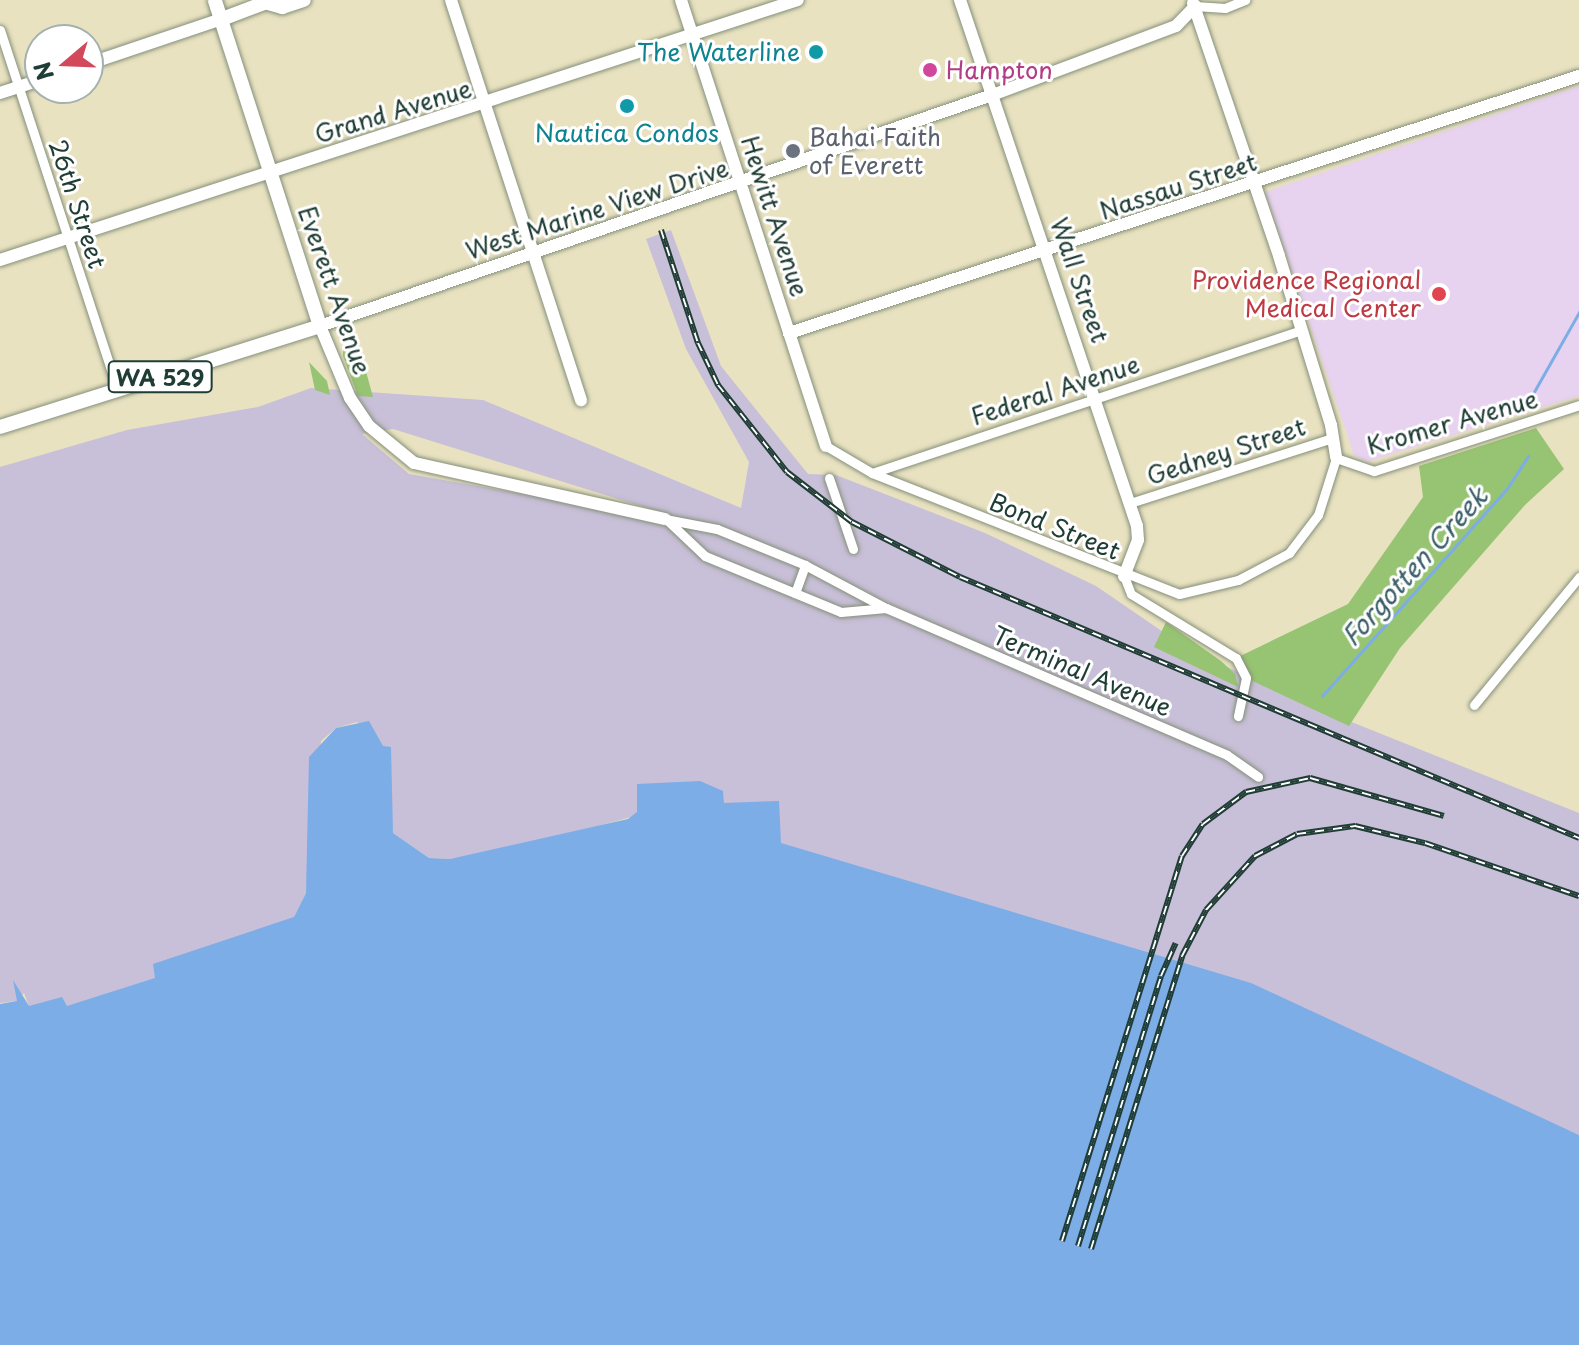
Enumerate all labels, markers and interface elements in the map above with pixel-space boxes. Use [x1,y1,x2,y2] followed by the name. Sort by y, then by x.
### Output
[24,24,104,104] north arrow
[636,38,800,66] place label: The Waterline
[807,43,825,61] marker: The Waterline
[946,56,1053,84] place label: Hampton
[24,58,61,85] text: N
[921,61,939,79] marker: Hampton
[311,73,475,149] street label: Grand Avenue
[618,97,636,115] marker: Nautica Condos
[535,119,719,147] place label: Nautica Condos
[809,123,942,179] place label: Bahai Faith of Everett
[736,132,814,300] street label: Hewitt Avenue
[43,135,113,273] street label: 26th Street
[784,142,802,160] marker: Bahai Faith of Everett
[1095,147,1261,225] street label: Nassau Street
[461,153,733,265] street label: West Marine View Drive
[293,203,377,377] street label: Everett Avenue
[1045,213,1115,347] street label: Wall Street
[1191,266,1421,322] place label: Providence Regional Medical Center
[1428,283,1450,305] marker: Providence Regional Medical Center
[968,349,1142,431] street label: Federal Avenue
[106,359,214,395] road number: WA 529
[1363,384,1541,460] street label: Kromer Avenue
[1142,411,1310,491] street label: Gedney Street
[1334,480,1494,652] water label: Forgotten Creek
[986,487,1124,565] street label: Bond Street
[988,620,1176,722] street label: Terminal Avenue

